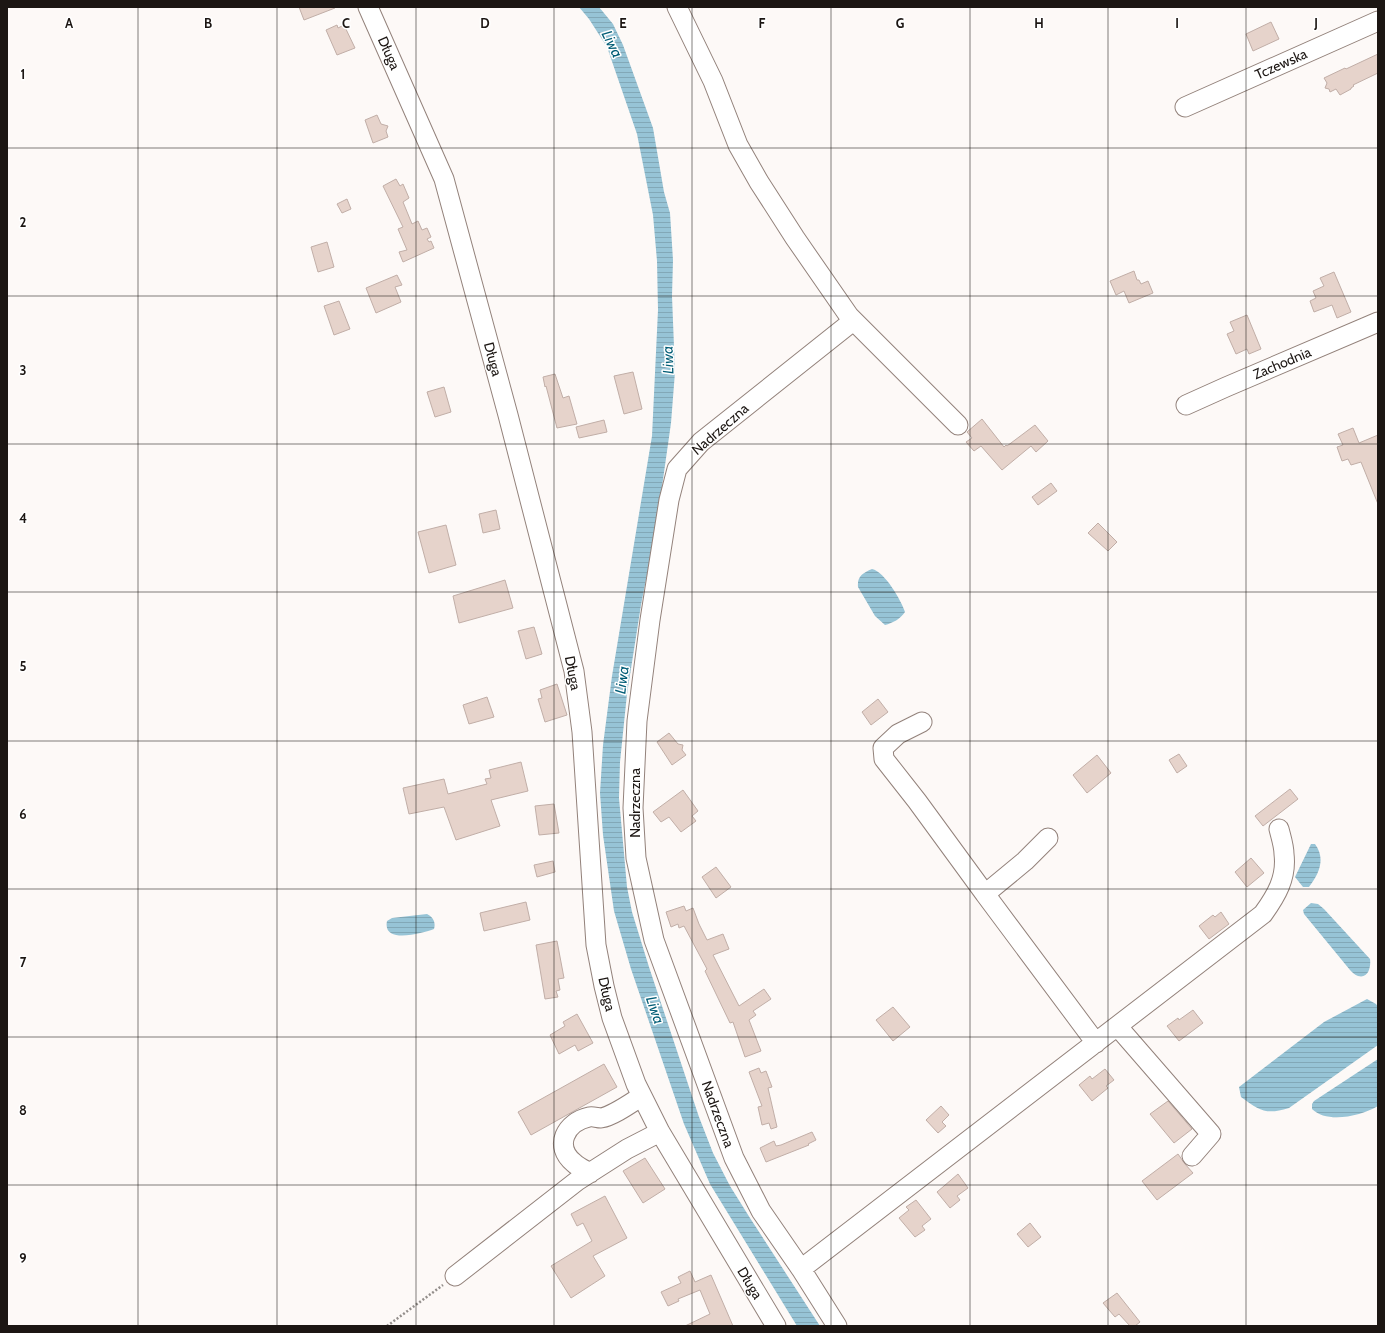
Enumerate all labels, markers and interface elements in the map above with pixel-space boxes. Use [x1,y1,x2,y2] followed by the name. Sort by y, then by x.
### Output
[65,15,74,31] text: A
[204,15,212,31] text: B
[342,15,350,31] text: C
[480,15,490,31] text: D
[619,15,627,31] text: E
[759,15,766,31] text: F
[896,15,905,31] text: G
[1034,15,1044,31] text: H
[1175,15,1179,31] text: I
[1313,15,1318,31] text: J
[598,27,626,61] water label: Liwa
[374,34,404,73] street label: Długa
[1252,44,1310,83] street label: Tczewska
[21,66,25,82] text: 1
[20,214,27,230] text: 2
[480,340,506,378] street label: Długa
[1250,343,1314,383] street label: Zachodnia
[659,346,677,374] water label: Liwa
[19,362,27,378] text: 3
[688,399,752,459] street label: Nadrzeczna
[19,510,27,526] text: 4
[561,654,585,692] street label: Długa
[20,658,27,674] text: 5
[611,665,633,695] water label: Liwa
[626,768,644,838] street label: Nadrzeczna
[19,806,27,822] text: 6
[20,954,27,970] text: 7
[594,975,620,1013] street label: Długa
[642,994,668,1026] water label: Liwa
[698,1078,738,1150] street label: Nadrzeczna
[19,1102,27,1118] text: 8
[19,1250,27,1266] text: 9
[733,1264,767,1303] street label: Długa

